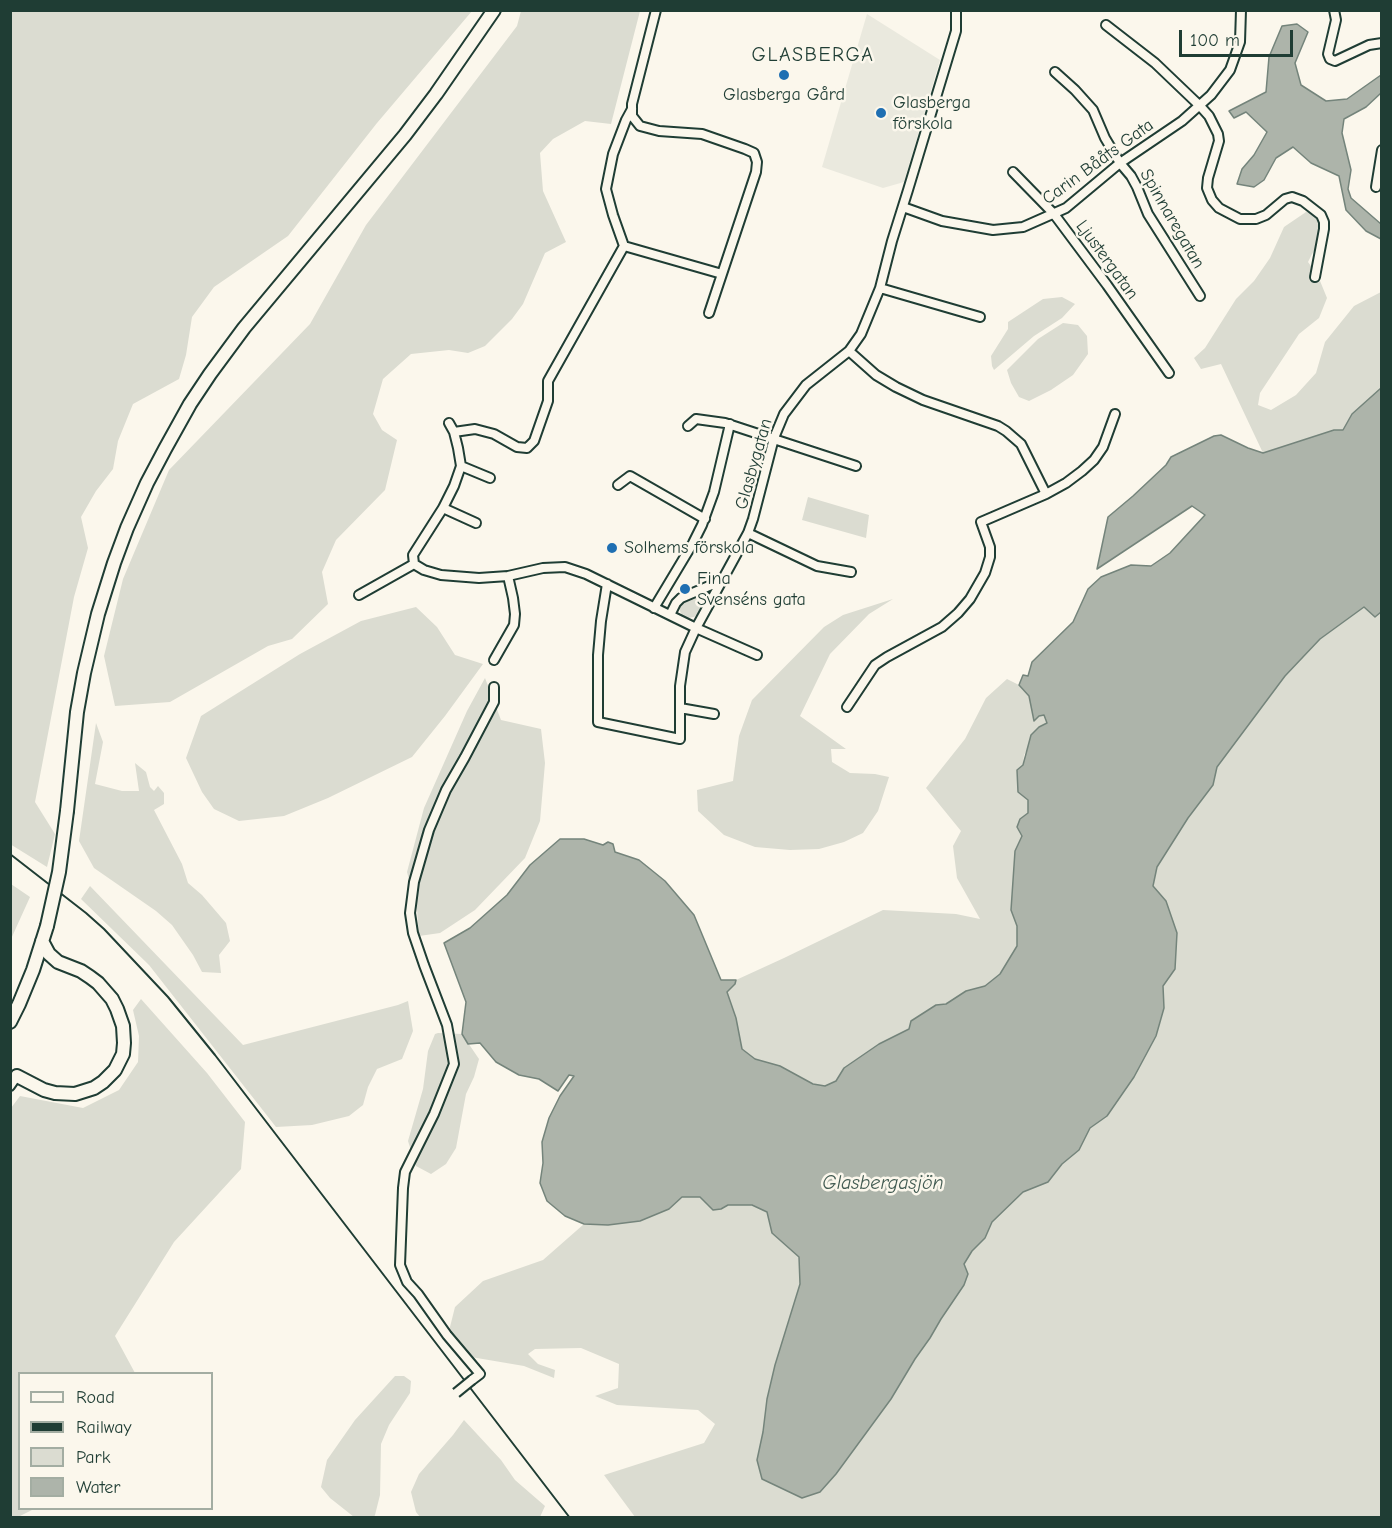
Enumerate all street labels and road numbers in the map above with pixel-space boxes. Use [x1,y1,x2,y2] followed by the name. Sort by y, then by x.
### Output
[1038,114,1158,210] street label: Carin Bååts Gata
[1135,165,1209,273] street label: Spinnaregatan
[1071,216,1143,304] street label: Ljustergatan
[731,416,777,512] street label: Glasbygatan

